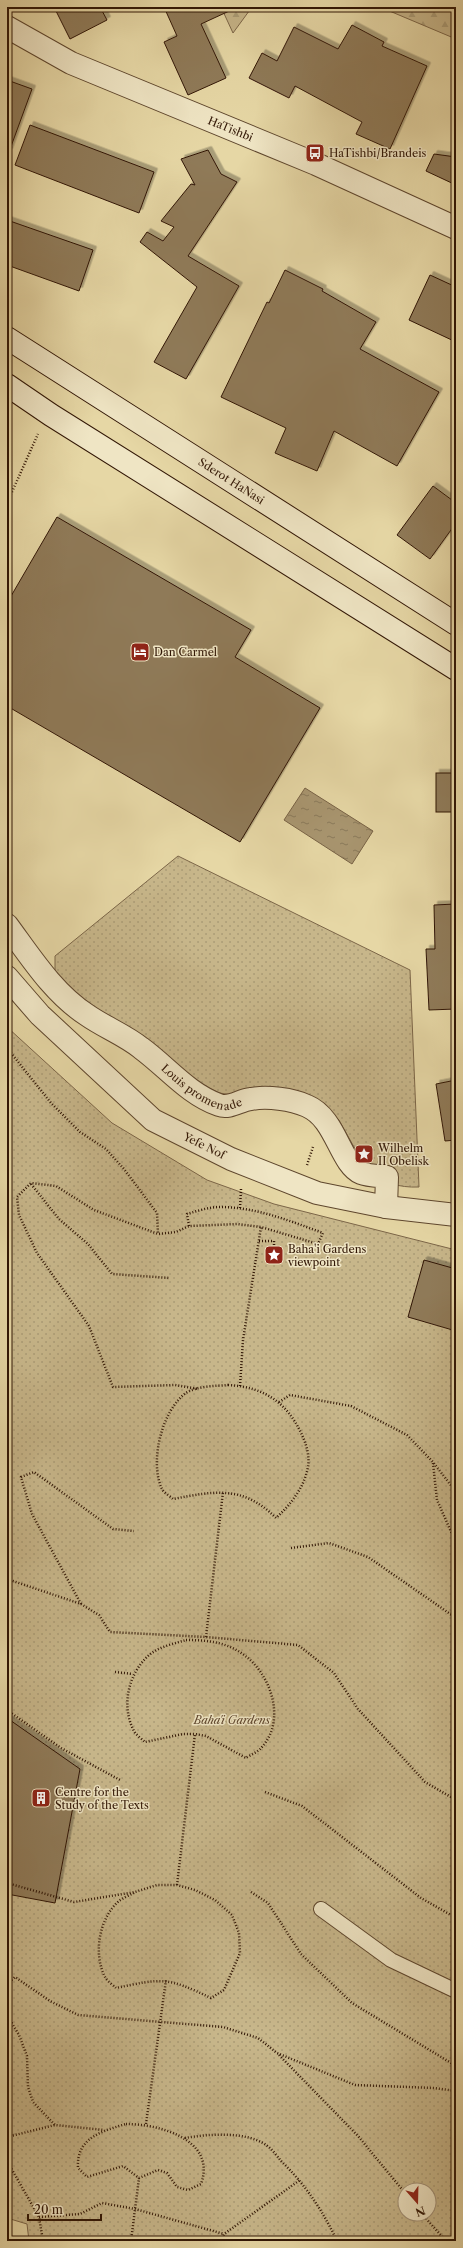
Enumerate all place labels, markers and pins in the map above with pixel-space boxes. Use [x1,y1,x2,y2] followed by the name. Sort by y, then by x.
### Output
[304,142,326,164] bus stop icon: HaTishbi/Brandeis
[329,146,427,160] place label: HaTishbi/Brandeis
[129,641,151,663] hotel icon: Dan Carmel
[154,645,218,659] place label: Dan Carmel
[377,1141,430,1168] place label: Wilhelm II Obelisk
[353,1143,375,1165] place icon: Wilhelm II Obelisk
[287,1242,367,1269] place label: Baha'i Gardens viewpoint
[263,1244,285,1266] place icon: Baha'i Gardens viewpoint
[55,1785,149,1812] place label: Centre for the Study of the Texts
[30,1787,52,1809] building icon: Centre for the Study of the Texts

